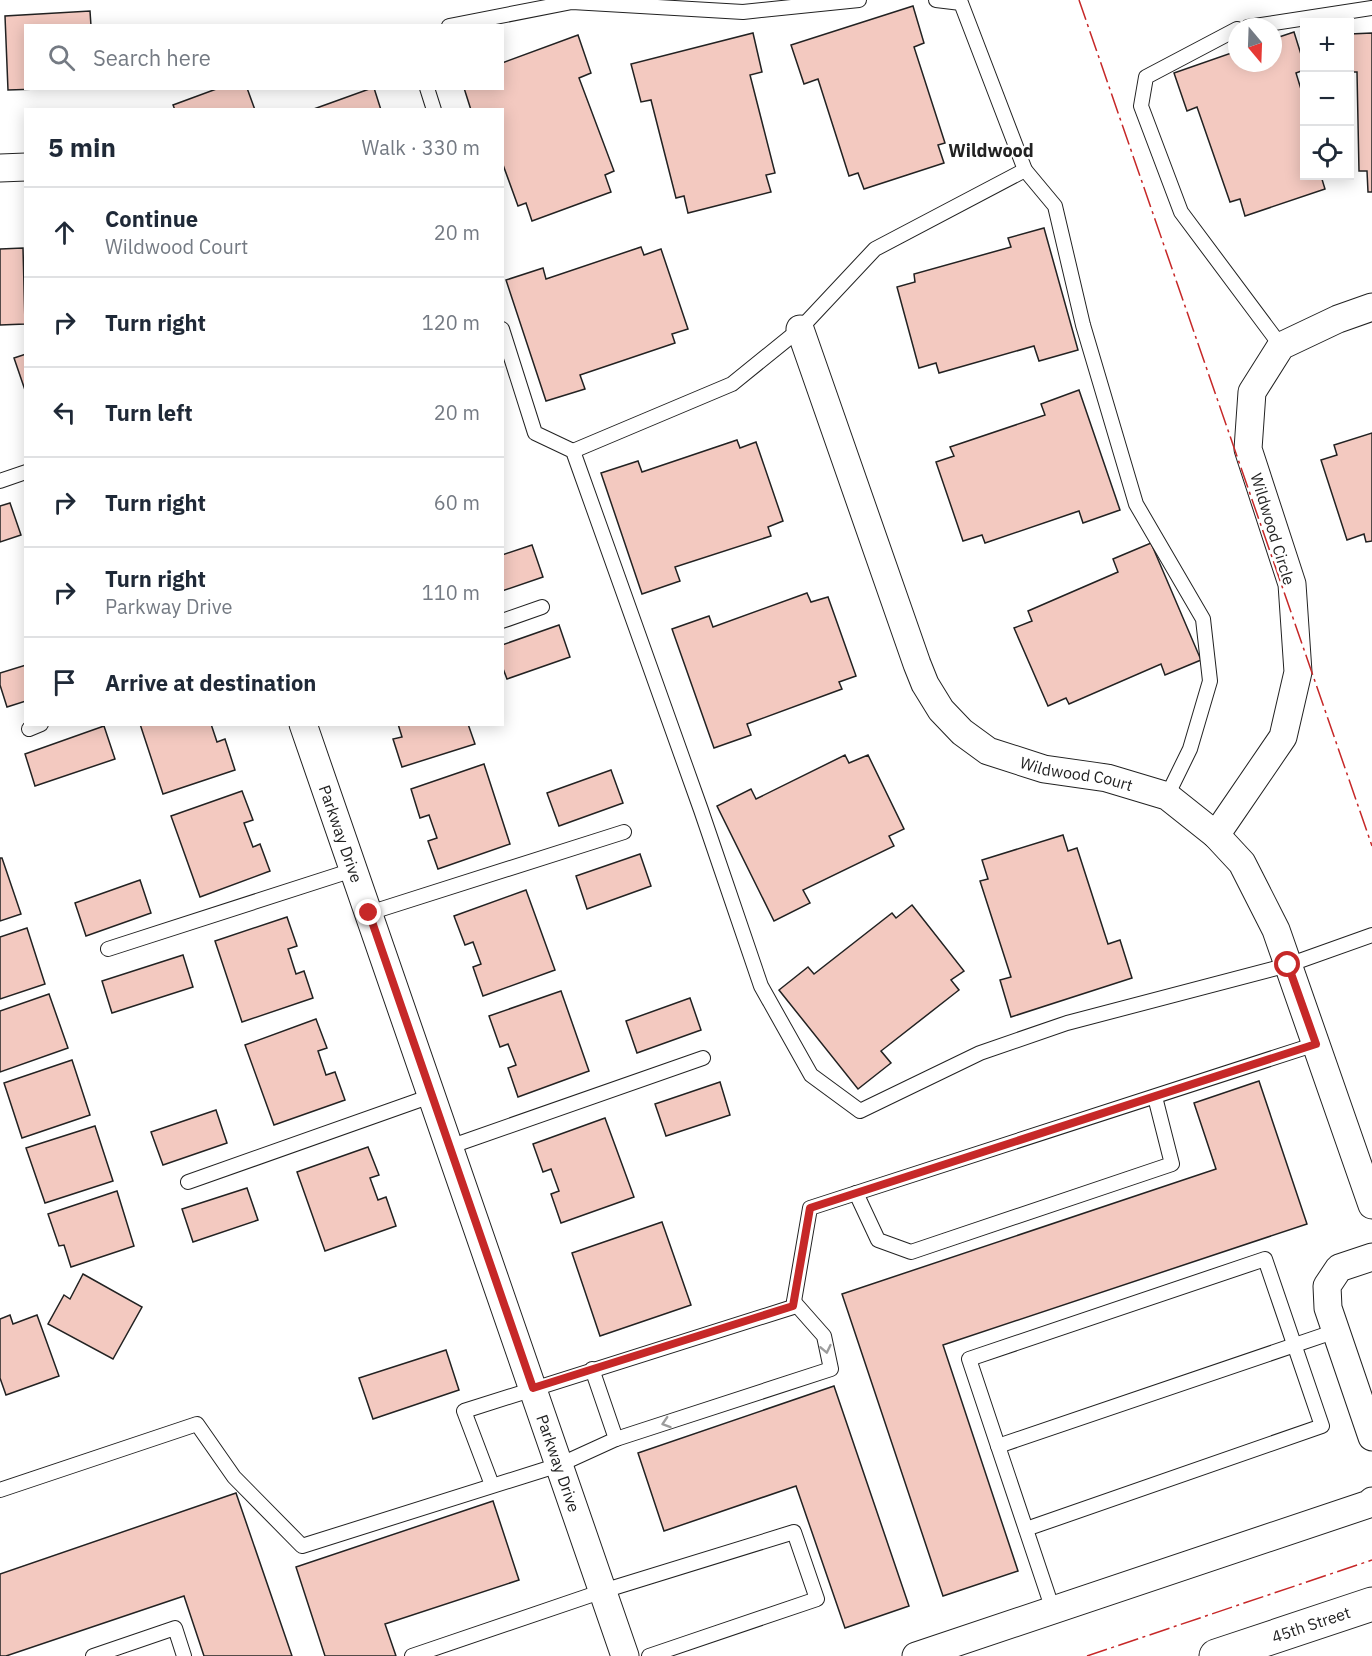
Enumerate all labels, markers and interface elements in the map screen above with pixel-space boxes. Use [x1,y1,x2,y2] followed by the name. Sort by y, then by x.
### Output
[1228,18,1282,72] north arrow
[1300,18,1354,180] map controls
[1300,18,1354,72] button: +
[24,24,504,90] search box
[45,41,78,74] icon: search
[93,43,211,72] text: Search here
[1300,72,1354,126] button: −
[1300,126,1354,180] button: locate
[48,130,116,164] text: 5 min
[362,134,480,161] text: Walk · 330 m
[948,139,1034,162] district label: Wildwood
[105,204,198,233] text: Continue
[48,216,81,249] icon: ahead
[434,219,480,246] text: 20 m
[105,233,248,260] text: Wildwood Court
[48,306,81,339] icon: right
[105,308,206,337] text: Turn right
[422,309,480,336] text: 120 m
[48,396,81,429] icon: left
[105,398,193,427] text: Turn left
[434,399,480,426] text: 20 m
[1246,471,1300,588] street label: Wildwood Circle
[48,486,81,519] icon: right
[105,488,206,517] text: Turn right
[434,489,480,516] text: 60 m
[105,564,206,593] text: Turn right
[48,576,81,609] icon: right
[422,579,480,606] text: 110 m
[105,593,232,620] text: Parkway Drive
[48,666,81,699] icon: arrive
[105,668,316,697] text: Arrive at destination
[1017,752,1135,795] street label: Wildwood Court
[315,782,367,885] street label: Parkway Drive
[355,899,381,925] route end
[1274,951,1300,977] route start
[819,1343,832,1353] one-way arrow
[532,1412,585,1515] street label: Parkway Drive
[661,1416,672,1428] one-way arrow
[1269,1602,1353,1647] street label: 45th Street

